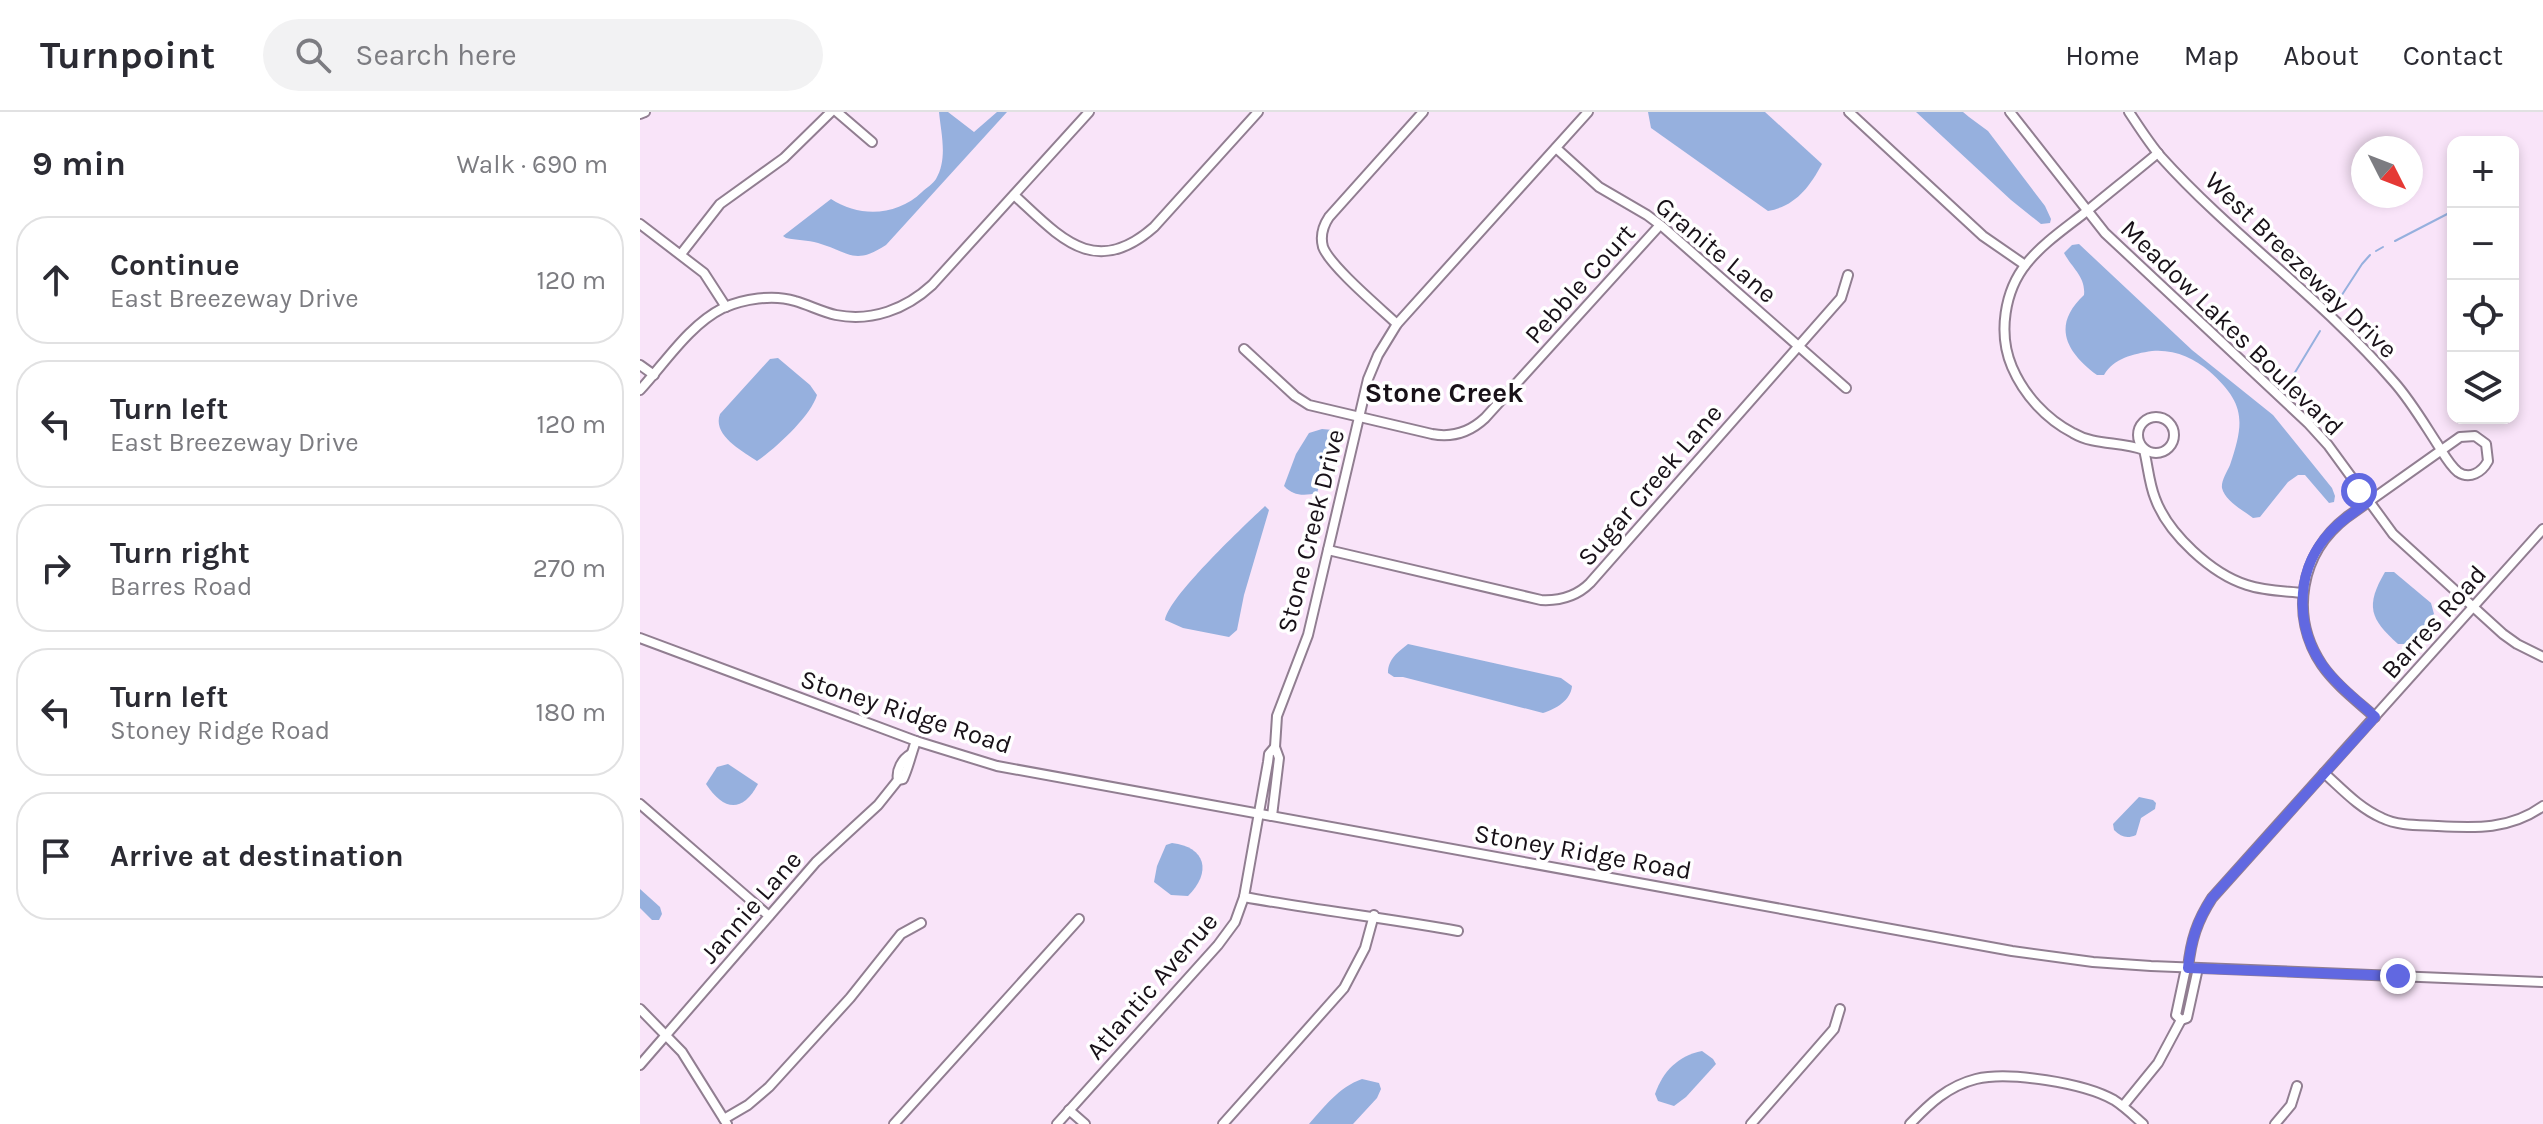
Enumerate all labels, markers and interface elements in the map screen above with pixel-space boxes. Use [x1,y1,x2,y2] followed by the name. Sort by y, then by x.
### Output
[263,19,823,91] search box
[40,33,215,78] text: Turnpoint
[291,33,335,77] icon: search
[355,37,517,73] text: Search here
[2065,39,2140,72] text: Home
[2184,39,2239,72] text: Map
[2283,39,2359,72] text: About
[2403,39,2503,72] text: Contact
[2351,136,2423,208] north arrow
[2447,136,2519,424] map controls
[2447,136,2519,208] button: +
[32,144,126,184] text: 9 min
[456,149,608,180] text: Walk · 690 m
[2198,165,2404,365] street label: West Breezeway Drive
[1649,190,1783,310] street label: Granite Lane
[2447,208,2519,280] button: −
[2114,214,2350,442] street label: Meadow Lakes Boulevard
[1518,218,1642,350] street label: Pebble Court
[110,247,240,283] text: Continue
[34,258,78,302] icon: ahead
[536,265,606,296] text: 120 m
[2447,280,2519,352] button: locate
[110,283,359,314] text: East Breezeway Drive
[2447,352,2519,424] button: layers
[1364,376,1524,409] district label: Stone Creek
[110,391,228,427] text: Turn left
[1571,398,1729,572] street label: Sugar Creek Lane
[34,402,78,446] icon: left
[536,409,606,440] text: 120 m
[1271,426,1351,636] street label: Stone Creek Drive
[110,427,359,458] text: East Breezeway Drive
[2341,473,2377,509] route start
[110,535,250,571] text: Turn right
[34,546,78,590] icon: right
[533,553,606,584] text: 270 m
[2375,559,2493,685] street label: Barres Road
[110,571,252,602] text: Barres Road
[797,663,1015,761] street label: Stoney Ridge Road
[110,679,228,715] text: Turn left
[34,690,78,734] icon: left
[536,697,606,728] text: 180 m
[110,715,330,746] text: Stoney Ridge Road
[1472,818,1694,886] street label: Stoney Ridge Road
[34,834,78,878] icon: arrive
[110,838,404,874] text: Arrive at destination
[694,844,808,970] street label: Jannie Lane
[1080,906,1224,1066] street label: Atlantic Avenue
[2380,958,2416,994] route end

